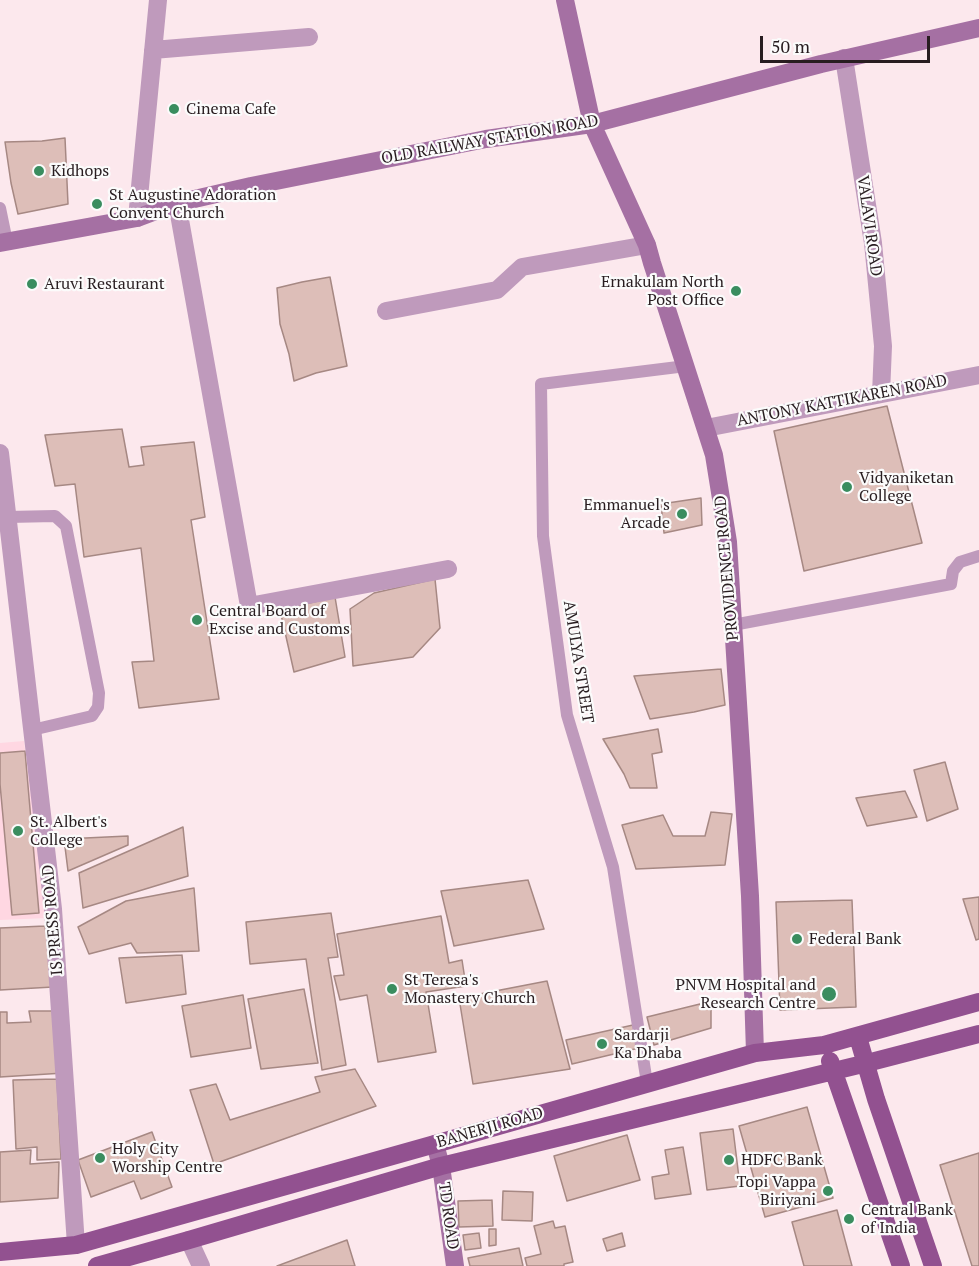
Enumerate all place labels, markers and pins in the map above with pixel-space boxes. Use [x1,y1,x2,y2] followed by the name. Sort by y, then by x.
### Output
[186,99,276,119] place label: Cinema Cafe
[167,102,181,116] marker: Cinema Cafe
[51,161,109,181] place label: Kidhops
[32,164,46,178] marker: Kidhops
[109,185,276,223] place label: St Augustine Adoration Convent Church
[90,197,104,211] marker: St Augustine Adoration Convent Church
[601,272,724,310] place label: Ernakulam North Post Office
[44,274,165,294] place label: Aruvi Restaurant
[25,277,39,291] marker: Aruvi Restaurant
[729,284,743,298] marker: Ernakulam North Post Office
[859,468,954,506] place label: Vidyaniketan College
[840,480,854,494] marker: Vidyaniketan College
[583,495,670,533] place label: Emmanuel's Arcade
[675,507,689,521] marker: Emmanuel's Arcade
[209,601,350,639] place label: Central Board of Excise and Customs
[190,613,204,627] marker: Central Board of Excise and Customs
[30,812,107,850] place label: St. Albert's College
[11,824,25,838] marker: St. Albert's College
[809,929,901,949] place label: Federal Bank
[790,932,804,946] marker: Federal Bank
[404,970,535,1008] place label: St Teresa's Monastery Church
[676,975,816,1013] place label: PNVM Hospital and Research Centre
[385,982,399,996] marker: St Teresa's Monastery Church
[820,985,838,1003] marker: PNVM Hospital and Research Centre
[614,1025,682,1063] place label: Sardarji Ka Dhaba
[595,1037,609,1051] marker: Sardarji Ka Dhaba
[112,1139,223,1177] place label: Holy City Worship Centre
[741,1150,823,1170] place label: HDFC Bank
[93,1151,107,1165] marker: Holy City Worship Centre
[722,1153,736,1167] marker: HDFC Bank
[737,1172,816,1210] place label: Topi Vappa Biriyani
[821,1184,835,1198] marker: Topi Vappa Biriyani
[861,1200,953,1238] place label: Central Bank of India
[842,1212,856,1226] marker: Central Bank of India

